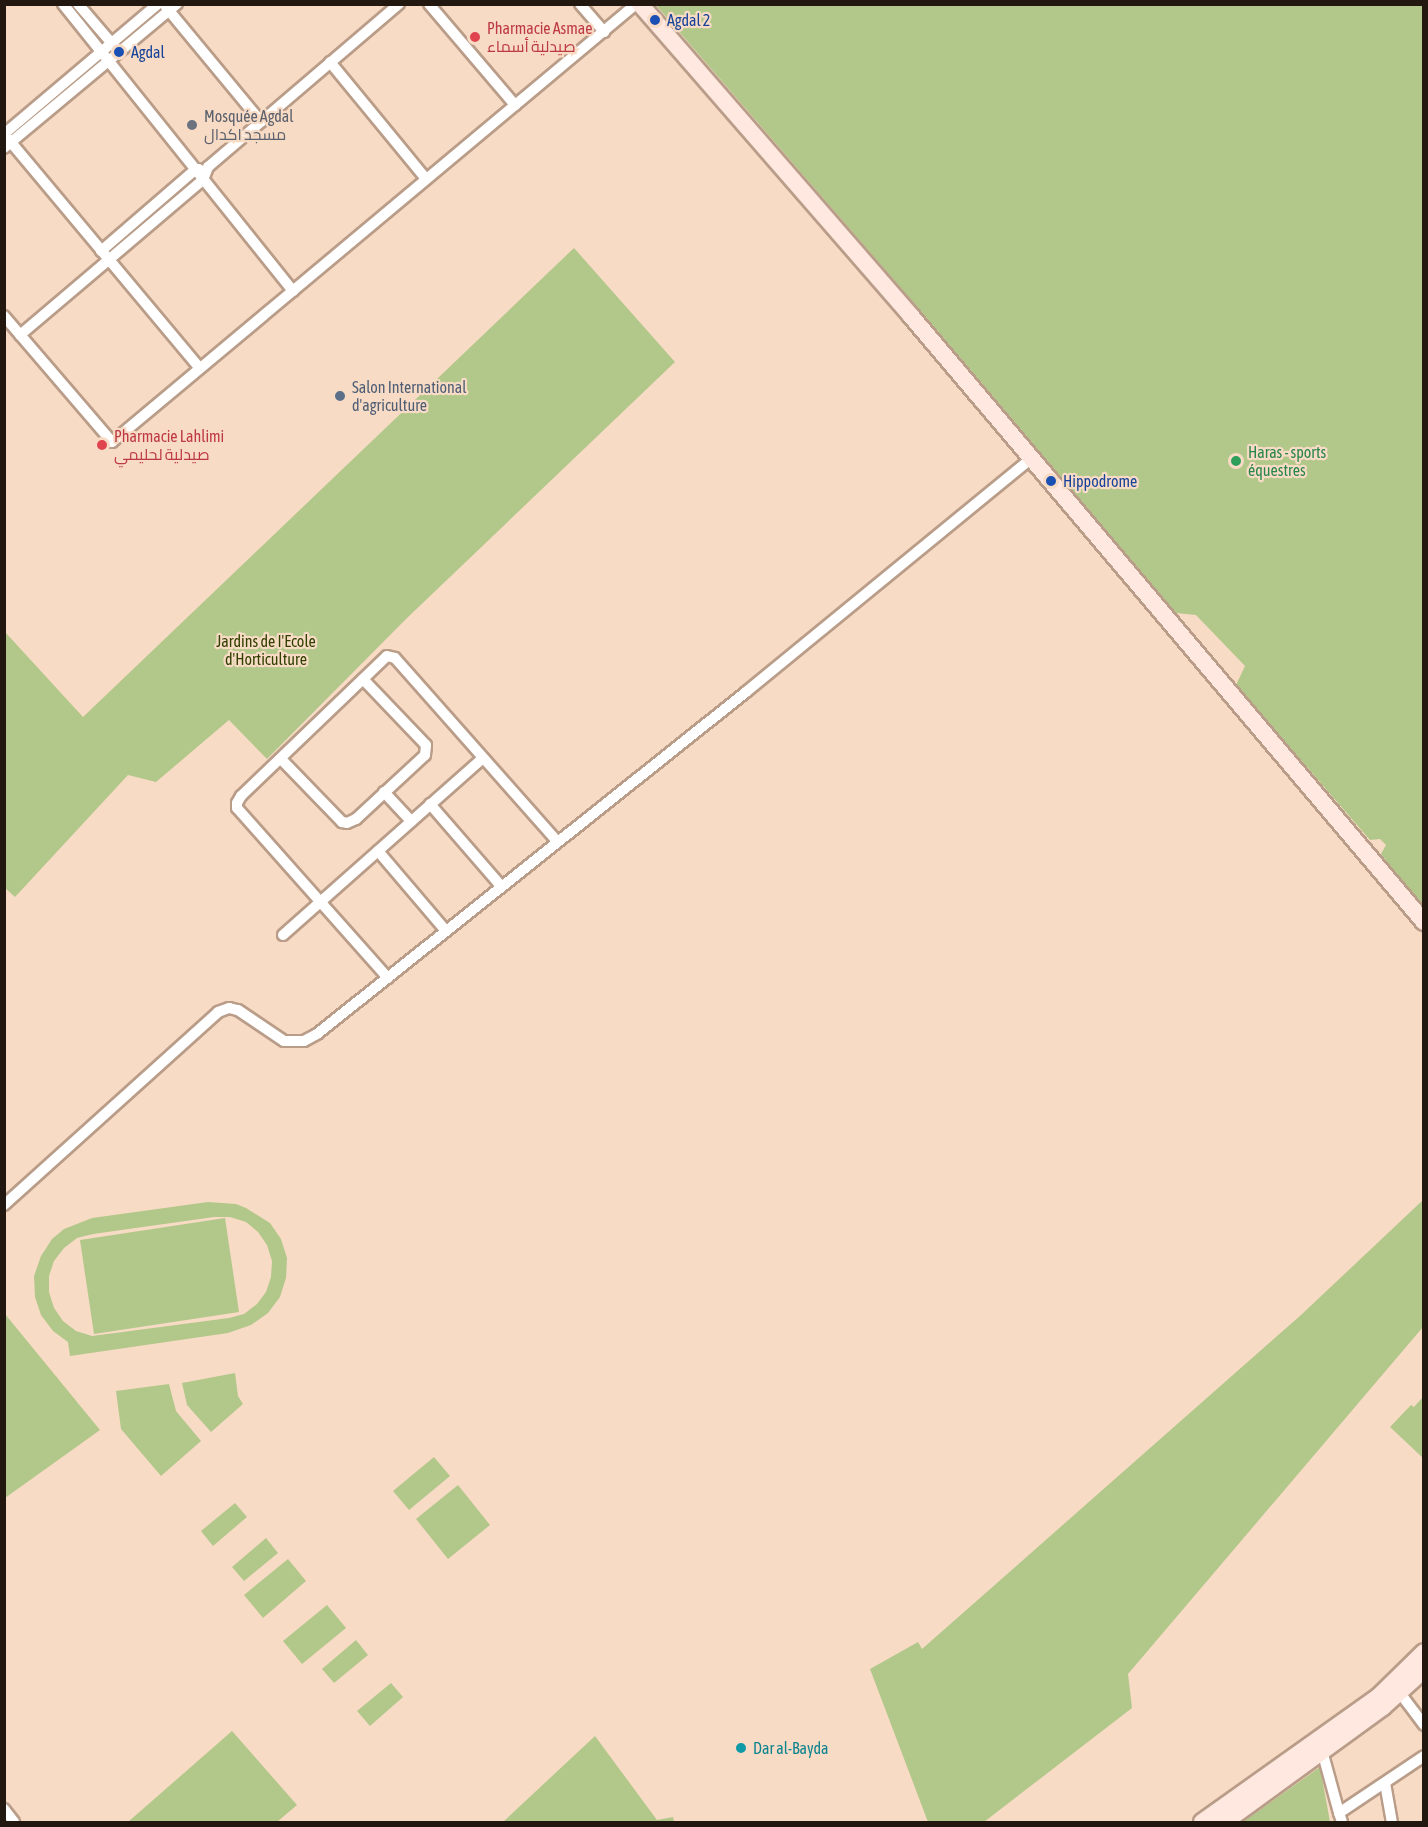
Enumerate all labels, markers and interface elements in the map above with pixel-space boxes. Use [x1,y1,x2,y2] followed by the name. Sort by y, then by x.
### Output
[667,10,710,30] place label: Agdal 2
[648,13,662,27] marker: Agdal 2
[487,18,592,56] place label: Pharmacie Asmae صيدلية أسماء
[468,30,482,44] marker: Pharmacie Asmae صيدلية أسماء
[131,42,165,62] place label: Agdal
[112,45,126,59] marker: Agdal
[204,106,294,144] place label: Mosquée Agdal مسجد اكدال
[185,118,199,132] marker: Mosquée Agdal مسجد اكدال
[352,377,466,415] place label: Salon International d'agriculture
[333,389,347,403] marker: Salon International d'agriculture
[114,426,224,464] place label: Pharmacie Lahlimi صيدلية لحليمي
[95,438,109,452] marker: Pharmacie Lahlimi صيدلية لحليمي
[1248,442,1326,480] place label: Haras - sports équestres
[1229,454,1243,468] marker: Haras - sports équestres
[1063,471,1137,491] place label: Hippodrome
[1044,474,1058,488] marker: Hippodrome
[216,631,316,669] park label: Jardins de I'Ecole d'Horticulture
[753,1738,828,1758] place label: Dar al-Bayda
[734,1741,748,1755] marker: Dar al-Bayda

